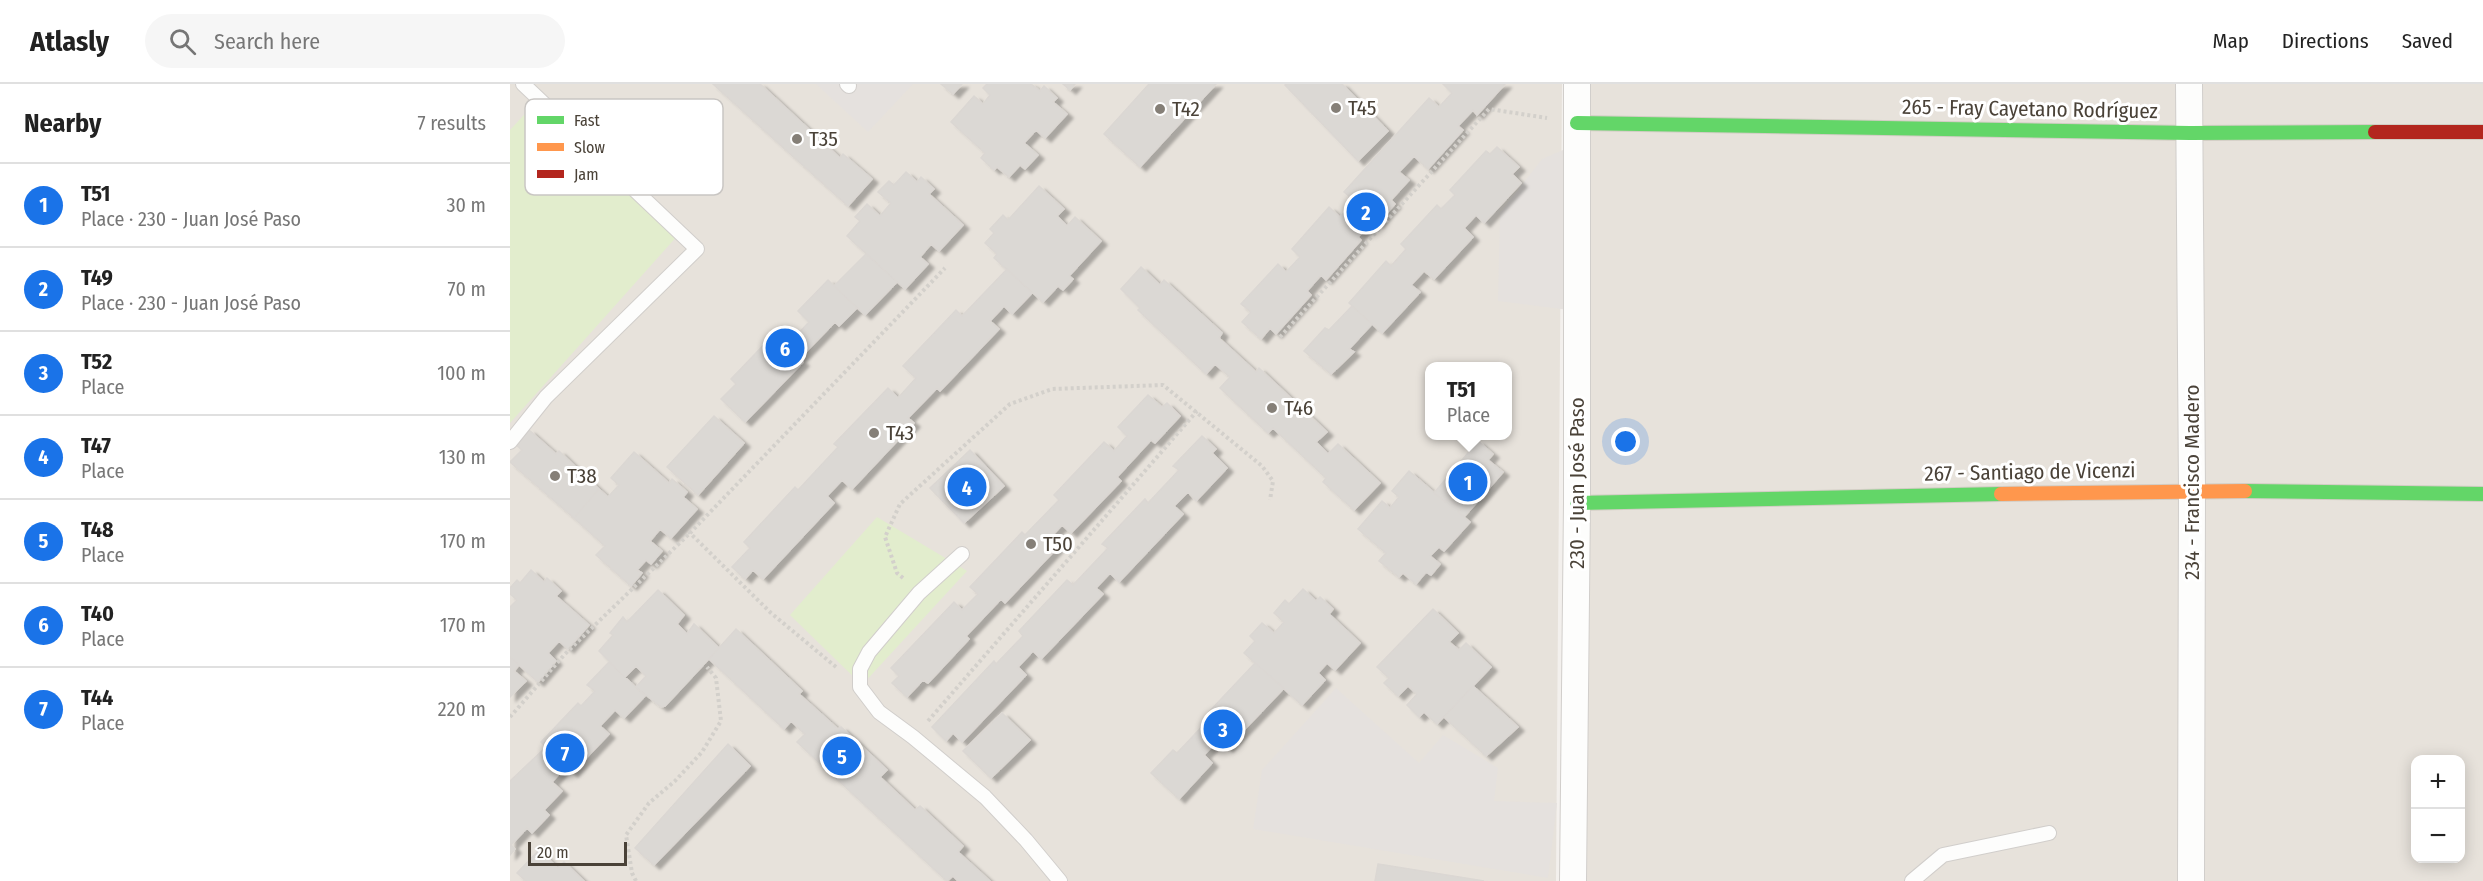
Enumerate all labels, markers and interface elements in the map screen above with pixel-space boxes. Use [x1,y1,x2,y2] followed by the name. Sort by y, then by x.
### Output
[145,14,565,68] search box
[30,25,109,58] text: Atlasly
[166,25,199,58] icon: search
[214,28,320,55] text: Search here
[2212,28,2249,54] text: Map
[2282,28,2369,54] text: Directions
[2402,28,2453,54] text: Saved
[1902,94,2158,124] street label: 265 - Fray Cayetano Rodríguez
[1348,95,1376,121] place label: T45
[1172,96,1200,122] place label: T42
[525,99,723,195] legend
[1329,101,1343,115] marker: T45
[1153,102,1167,116] marker: T42
[24,108,101,139] text: Nearby
[418,111,486,135] text: 7 results
[574,111,601,130] text: Fast
[809,126,838,152] place label: T35
[790,132,804,146] marker: T35
[574,138,605,157] text: Slow
[574,165,599,184] text: Jam
[81,180,110,207] text: T51
[1346,190,1386,234] pin: 2
[39,193,48,217] text: 1
[446,193,486,217] text: 30 m
[81,207,301,231] text: Place · 230 - Juan José Paso
[81,264,113,291] text: T49
[39,277,48,301] text: 2
[448,277,486,301] text: 70 m
[81,291,301,315] text: Place · 230 - Juan José Paso
[766,326,804,370] pin: 6
[81,348,112,375] text: T52
[39,361,48,385] text: 3
[437,361,486,385] text: 100 m
[1425,362,1512,440] popup
[81,375,124,399] text: Place
[1447,376,1476,403] text: T51
[2179,384,2205,580] street label: 234 - Francisco Madero
[1284,395,1313,421] place label: T46
[1564,397,1590,569] street label: 230 - Juan José Paso
[1265,401,1279,415] marker: T46
[1447,403,1490,427] text: Place
[886,420,914,446] place label: T43
[867,426,881,440] marker: T43
[1611,427,1640,456] your location
[81,432,111,459] text: T47
[38,445,49,469] text: 4
[439,445,486,469] text: 130 m
[1924,457,2136,487] street label: 267 - Santiago de Vicenzi
[81,459,124,483] text: Place
[1448,460,1488,504] pin: 1
[567,463,597,489] place label: T38
[948,464,986,510] pin: 4
[548,469,562,483] marker: T38
[81,516,114,543] text: T48
[39,529,48,553] text: 5
[440,529,486,553] text: 170 m
[1043,531,1073,557] place label: T50
[1024,537,1038,551] marker: T50
[81,543,124,567] text: Place
[81,600,114,627] text: T40
[38,613,49,637] text: 6
[440,613,486,637] text: 170 m
[81,627,124,651] text: Place
[81,684,113,711] text: T44
[39,697,48,721] text: 7
[438,697,486,721] text: 220 m
[1204,706,1242,752] pin: 3
[81,711,124,735] text: Place
[546,730,584,776] pin: 7
[822,734,862,778] pin: 5
[2411,755,2465,863] map controls
[2411,755,2465,809] button: +
[2411,809,2465,863] button: −
[528,839,627,866] scale bar
[537,843,568,862] text: 20 m

